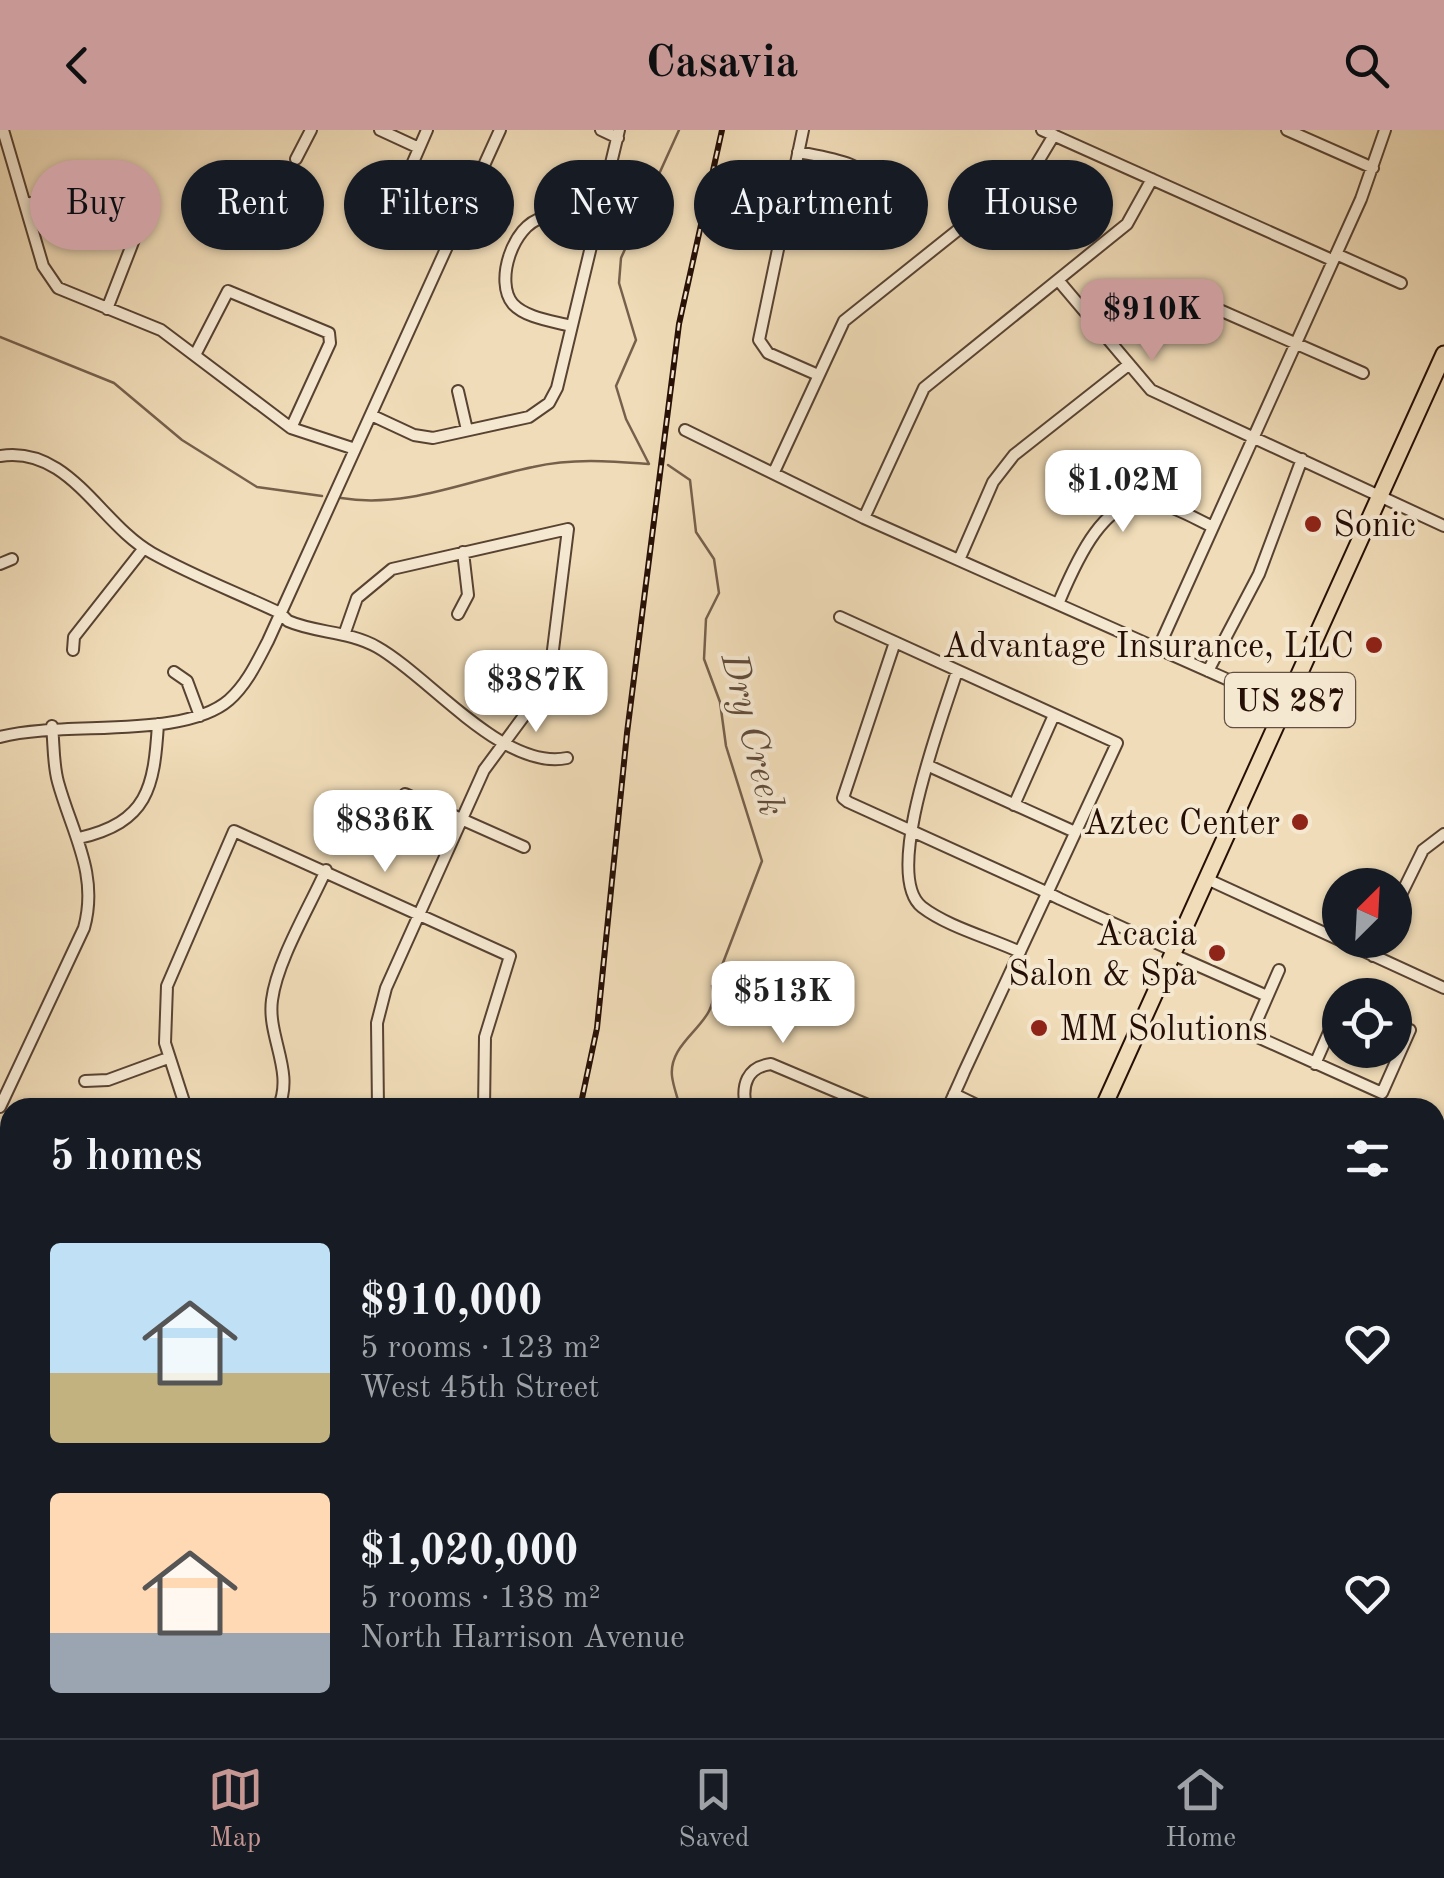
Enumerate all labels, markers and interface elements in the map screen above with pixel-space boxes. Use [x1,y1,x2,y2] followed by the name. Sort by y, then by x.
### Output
[50,38,105,93] icon: back
[1339,38,1394,93] icon: search
[646,42,798,87] text: Casavia
[30,160,161,250] chip: Buy
[181,160,324,250] chip: Rent
[344,160,514,250] chip: Filters
[534,160,674,250] chip: New
[694,160,928,250] chip: Apartment
[948,160,1113,250] chip: House
[1082,279,1222,364] pin: $910K
[1103,295,1201,327] text: $910K
[1042,450,1204,535] pin: $1.02M
[1067,466,1179,498] text: $1.02M
[1333,509,1416,544] place label: Sonic
[1302,513,1324,535] marker: Sonic
[943,630,1354,665] place label: Advantage Insurance, LLC
[1363,634,1385,656] marker: Advantage Insurance, LLC
[712,648,790,820] water label: Dry Creek
[466,650,606,735] pin: $387K
[487,666,585,698] text: $387K
[1225,673,1355,727] road number: US 287
[315,790,455,875] pin: $836K
[336,806,434,838] text: $836K
[1083,807,1280,842] place label: Aztec Center
[1289,811,1311,833] marker: Aztec Center
[1322,868,1412,958] north arrow
[1322,868,1412,1068] map controls
[1008,918,1197,993] place label: Acacia Salon & Spa
[1206,942,1228,964] marker: Acacia Salon & Spa
[713,961,853,1046] pin: $513K
[734,977,832,1009] text: $513K
[1322,978,1412,1068] button: locate
[1059,1013,1268,1048] place label: MM Solutions
[1028,1017,1050,1039] marker: MM Solutions
[1340,1131,1395,1186] icon: filters
[50,1137,202,1179] text: 5 homes
[360,1282,542,1324] text: $910,000
[130,1283,250,1403] icon: home
[1340,1316,1395,1371] icon: heart
[360,1333,601,1365] text: 5 rooms · 123 m²
[360,1373,599,1405] text: West 45th Street
[360,1532,578,1574] text: $1,020,000
[130,1533,250,1653] icon: home
[1340,1566,1395,1621] icon: heart
[360,1583,601,1615] text: 5 rooms · 138 m²
[360,1623,685,1655] text: North Harrison Avenue
[208,1762,263,1857] tab: Map
[678,1762,750,1857] tab: Saved
[1165,1762,1236,1857] tab: Home

